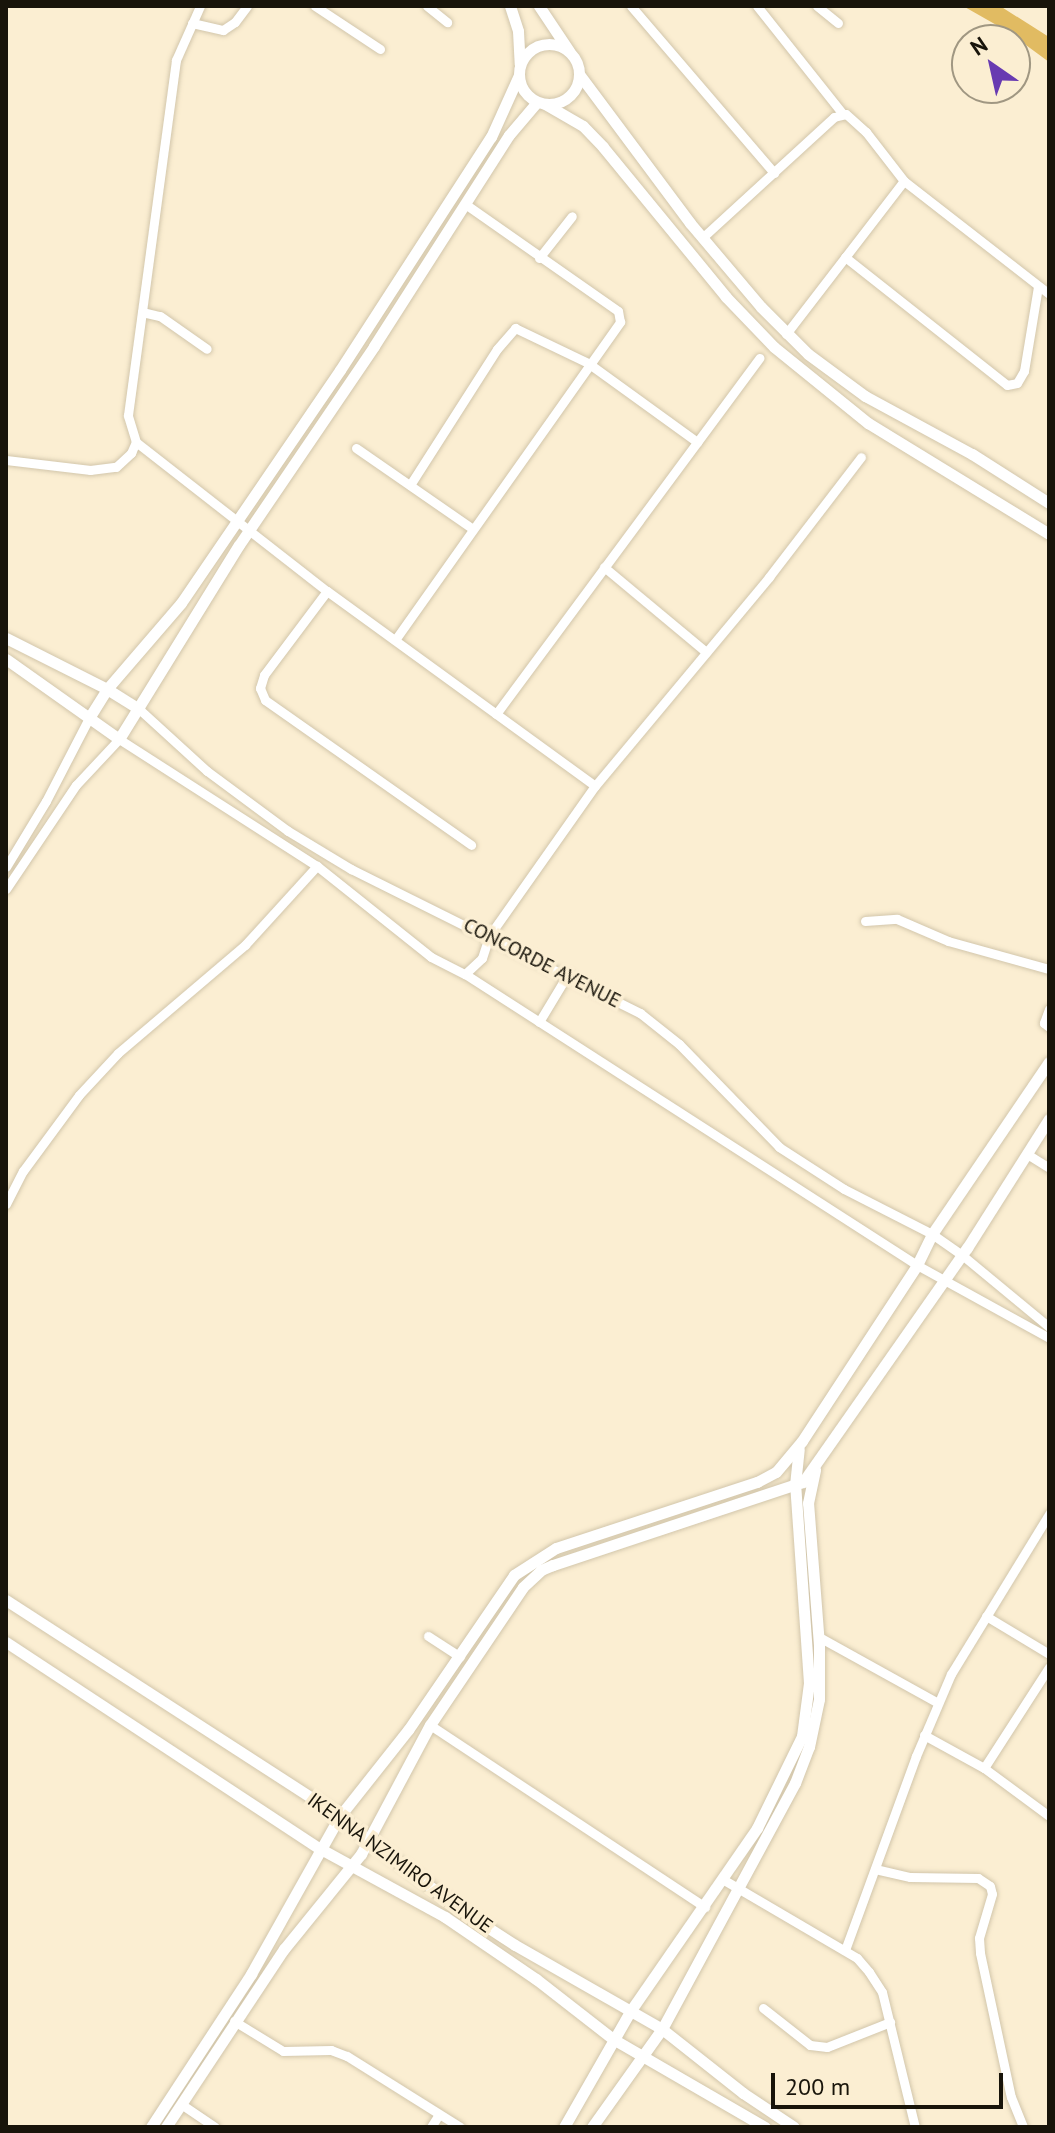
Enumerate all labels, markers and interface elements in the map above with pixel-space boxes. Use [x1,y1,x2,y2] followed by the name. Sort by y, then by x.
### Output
[951,24,1031,104] north arrow
[965,30,993,61] text: N
[459,913,625,1013] street label: CONCORDE AVENUE
[302,1787,498,1939] street label: IKENNA NZIMIRO AVENUE
[775,2057,1007,2107] scale bar
[785,2071,850,2102] text: 200 m

